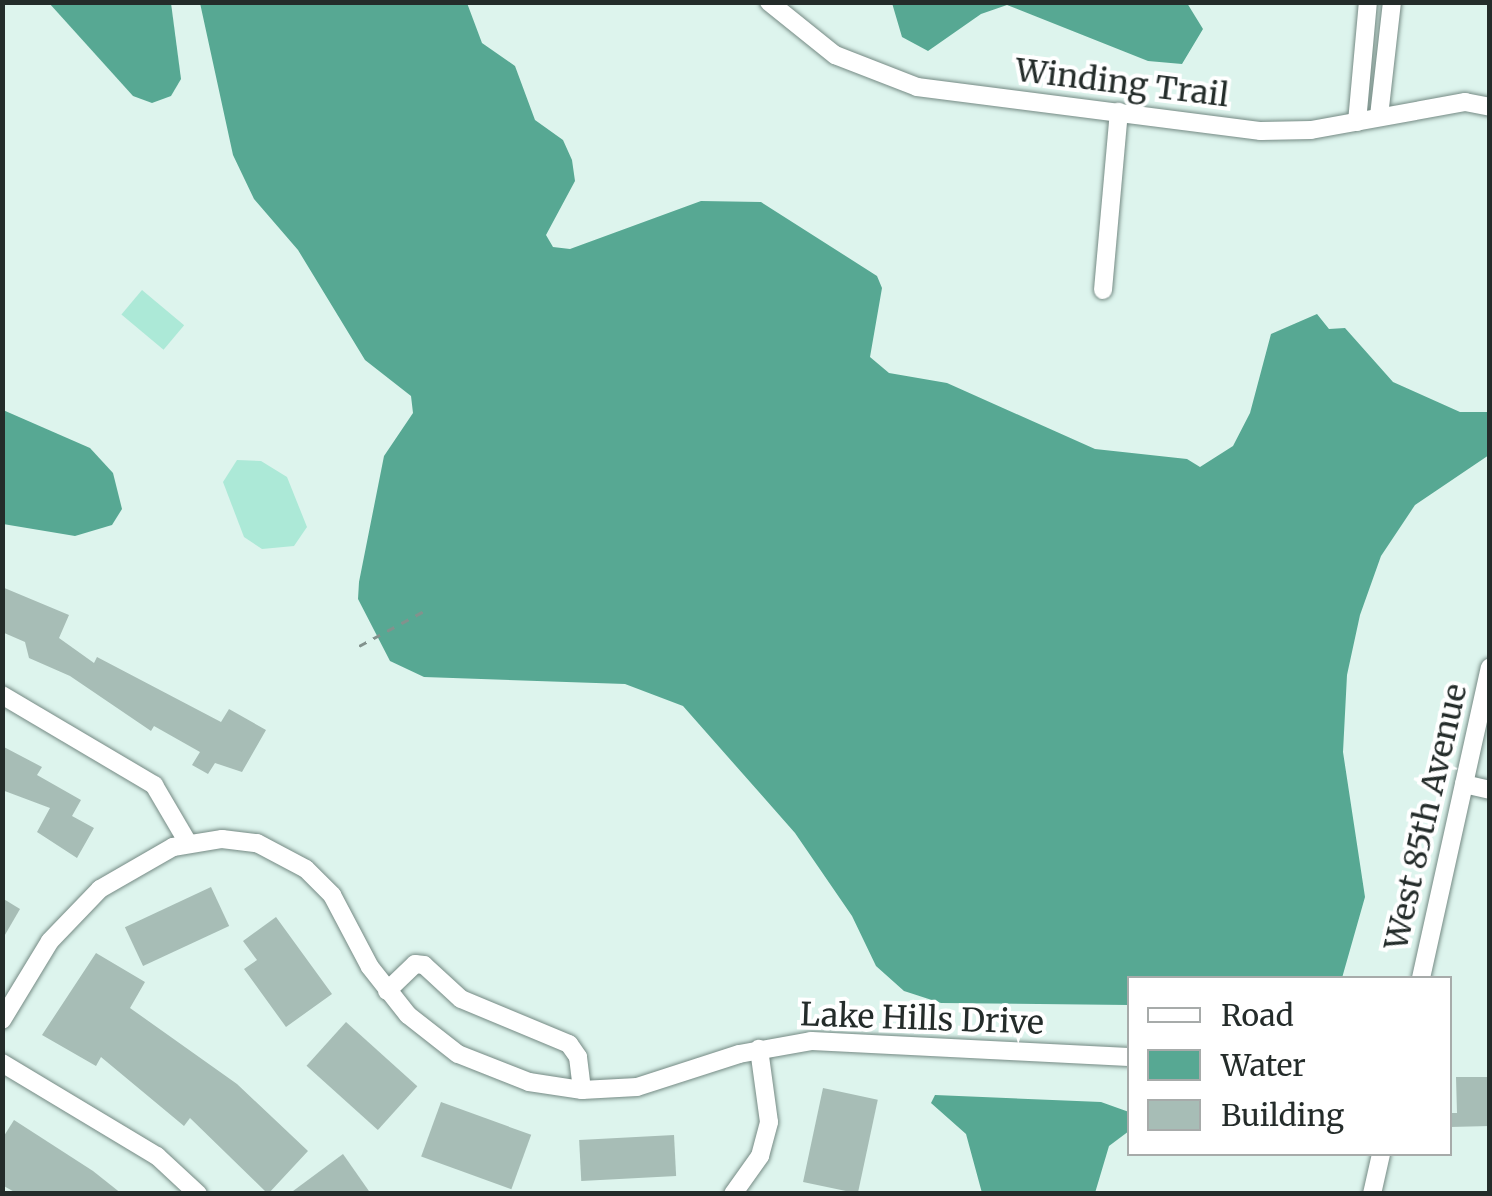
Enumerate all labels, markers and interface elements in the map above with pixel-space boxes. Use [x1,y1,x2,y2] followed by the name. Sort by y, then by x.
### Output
[1013,51,1231,115] street label: Winding Trail
[1377,680,1475,954] street label: West 85th Avenue
[1127,976,1452,1156] legend
[800,996,1044,1042] street label: Lake Hills Drive
[1221,996,1294,1034] text: Road
[1221,1046,1306,1084] text: Water
[1221,1096,1344,1134] text: Building

